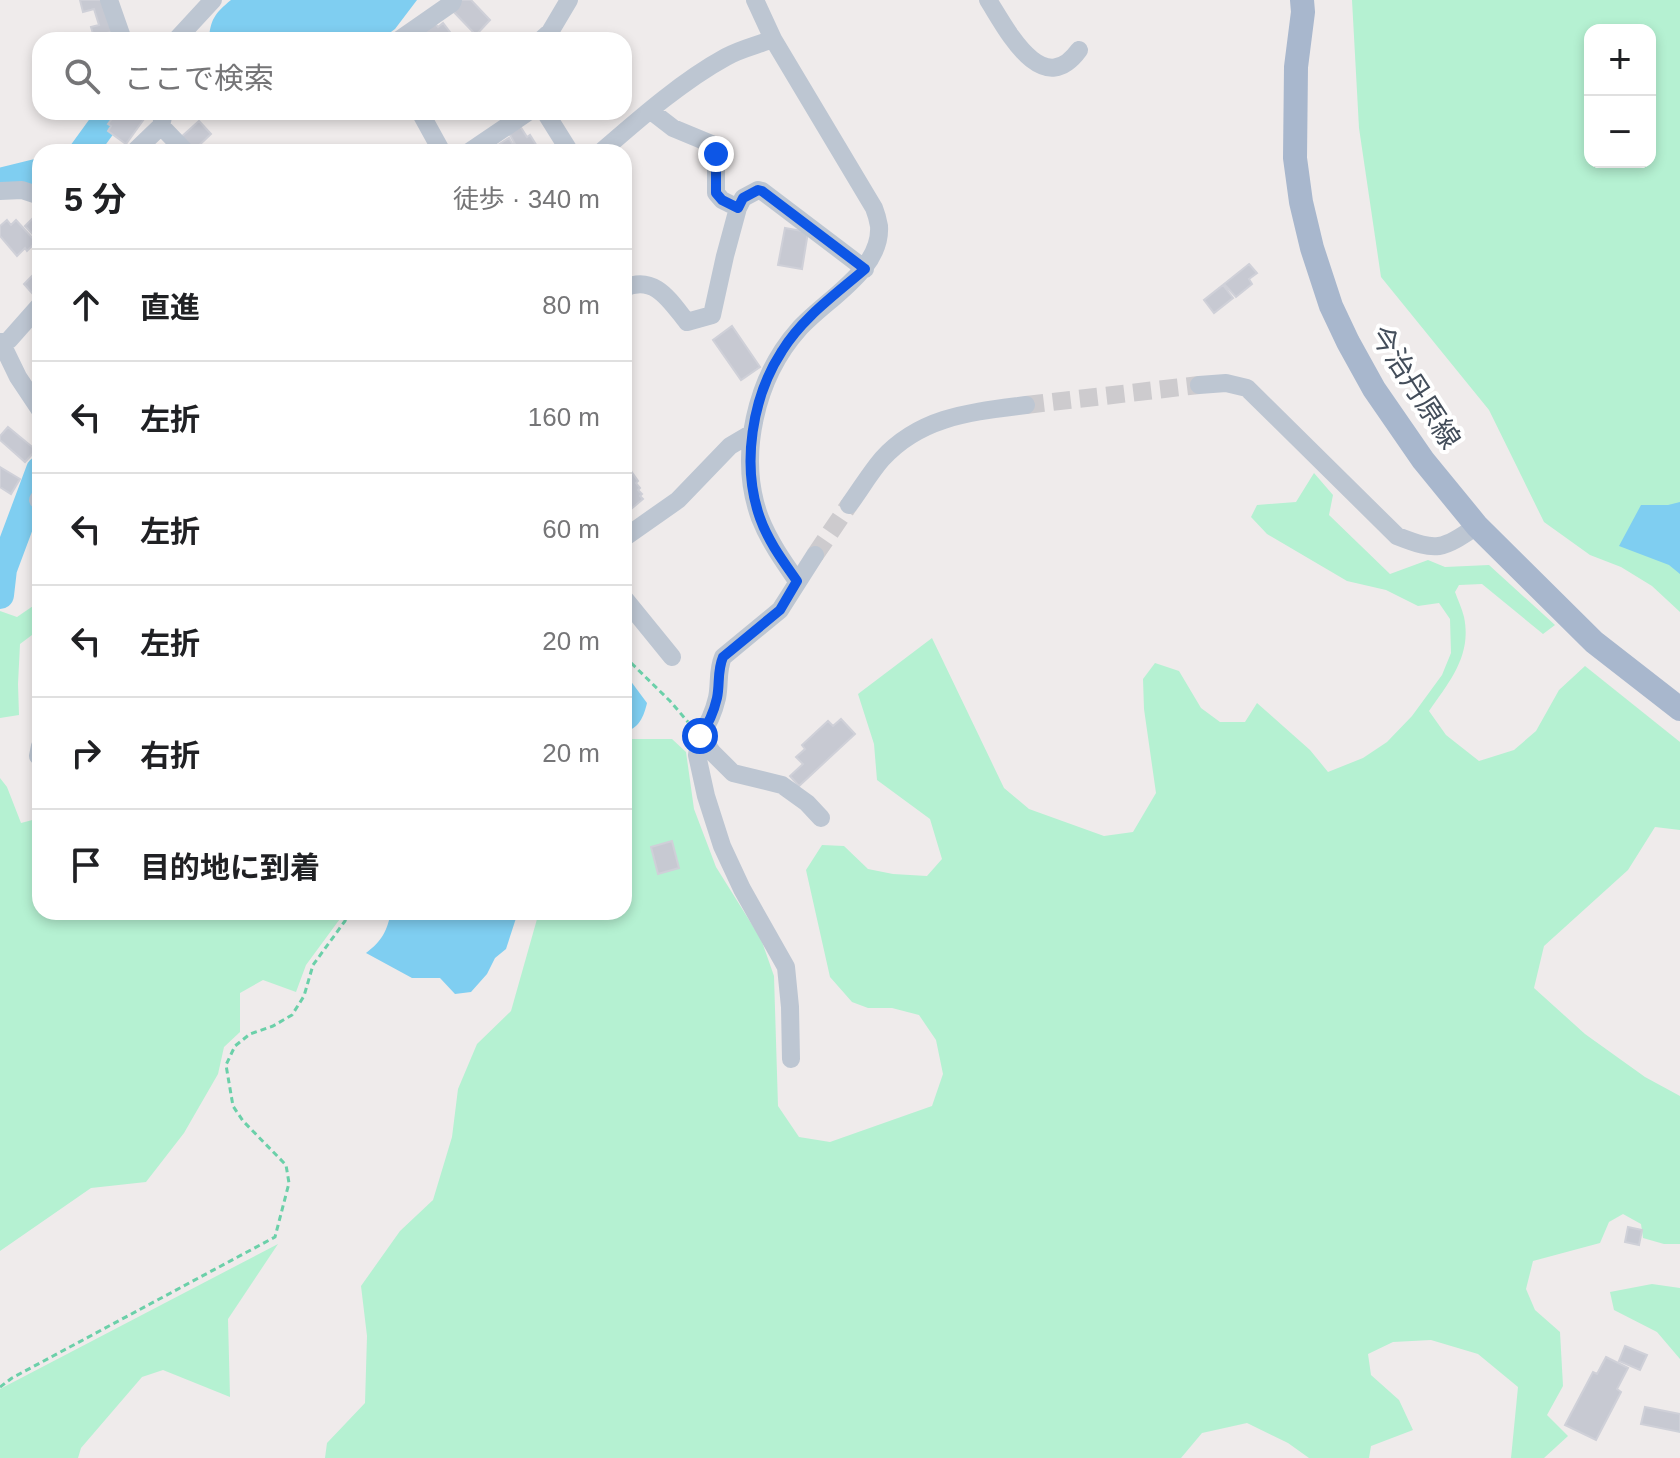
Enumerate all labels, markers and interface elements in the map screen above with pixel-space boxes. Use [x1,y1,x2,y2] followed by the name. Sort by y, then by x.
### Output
[1584,24,1656,168] map controls
[1584,24,1656,96] button: +
[32,32,632,120] search box
[60,54,104,98] icon: search
[124,62,274,95] text: ここで検索
[1584,96,1656,168] button: −
[698,136,734,172] route end
[64,180,126,218] text: 5 分
[453,184,600,214] text: 徒歩 · 340 m
[64,283,108,327] icon: ahead
[542,290,600,320] text: 80 m
[140,291,200,324] text: 直進
[1364,320,1466,454] street label: 今治丹原線
[64,395,108,439] icon: left
[528,402,600,432] text: 160 m
[140,403,200,436] text: 左折
[64,507,108,551] icon: left
[542,514,600,544] text: 60 m
[140,515,200,548] text: 左折
[64,619,108,663] icon: left
[542,626,600,656] text: 20 m
[140,627,200,660] text: 左折
[682,718,718,754] route start
[64,731,108,775] icon: right
[542,738,600,768] text: 20 m
[140,739,200,772] text: 右折
[64,843,108,887] icon: arrive
[140,851,320,884] text: 目的地に到着

